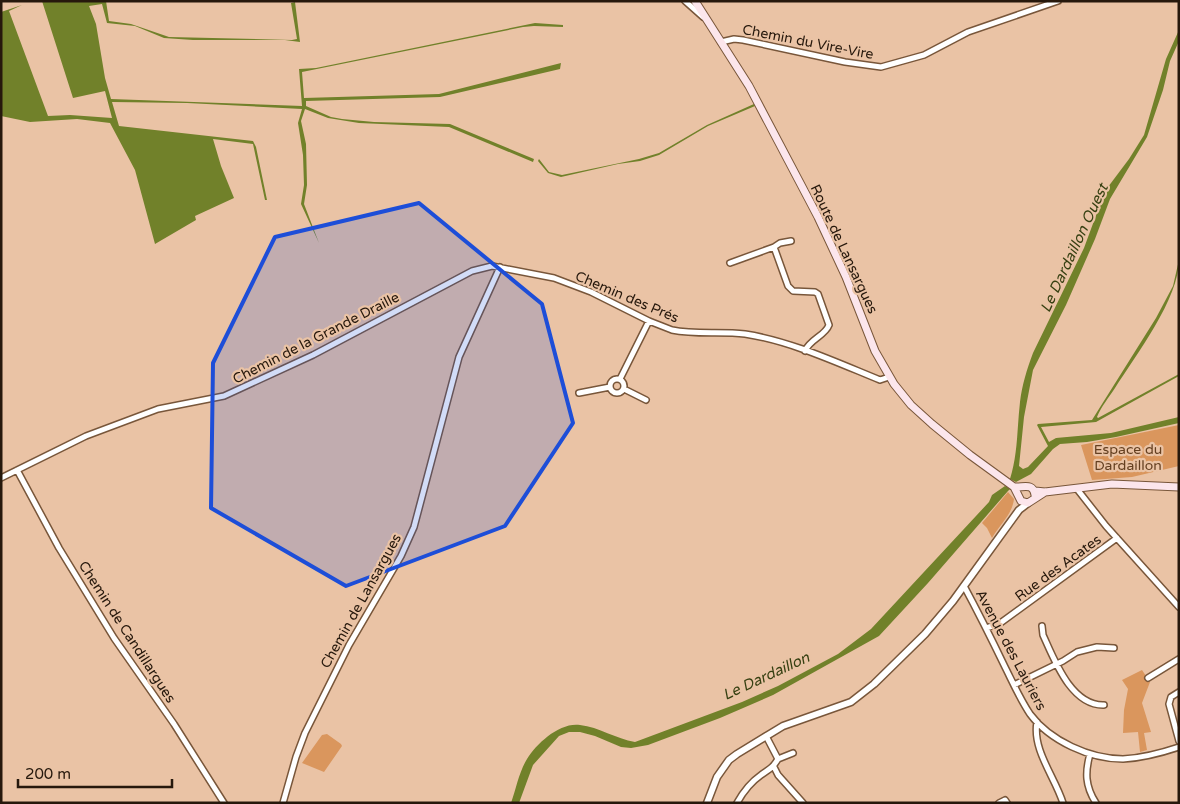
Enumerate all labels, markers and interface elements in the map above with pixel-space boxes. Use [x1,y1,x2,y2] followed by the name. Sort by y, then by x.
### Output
[741,21,875,63] street label: Chemin du Vire-Vire
[1036,179,1113,315] water label: Le Dardaillon Ouest
[807,182,881,316] street label: Route de Lansargues
[573,268,682,327] street label: Chemin des Prés
[230,288,402,388] street label: Chemin de la Grande Draille
[1094,441,1162,474] park label: Espace du Dardaillon
[317,530,405,671] street label: Chemin de Lansargues
[1012,531,1105,605] street label: Rue des Acates
[75,558,179,706] street label: Chemin de Candillargues
[972,587,1050,713] street label: Avenue des Lauriers
[720,648,813,704] water label: Le Dardaillon
[18,756,171,788] scale bar
[25,765,71,783] text: 200 m

